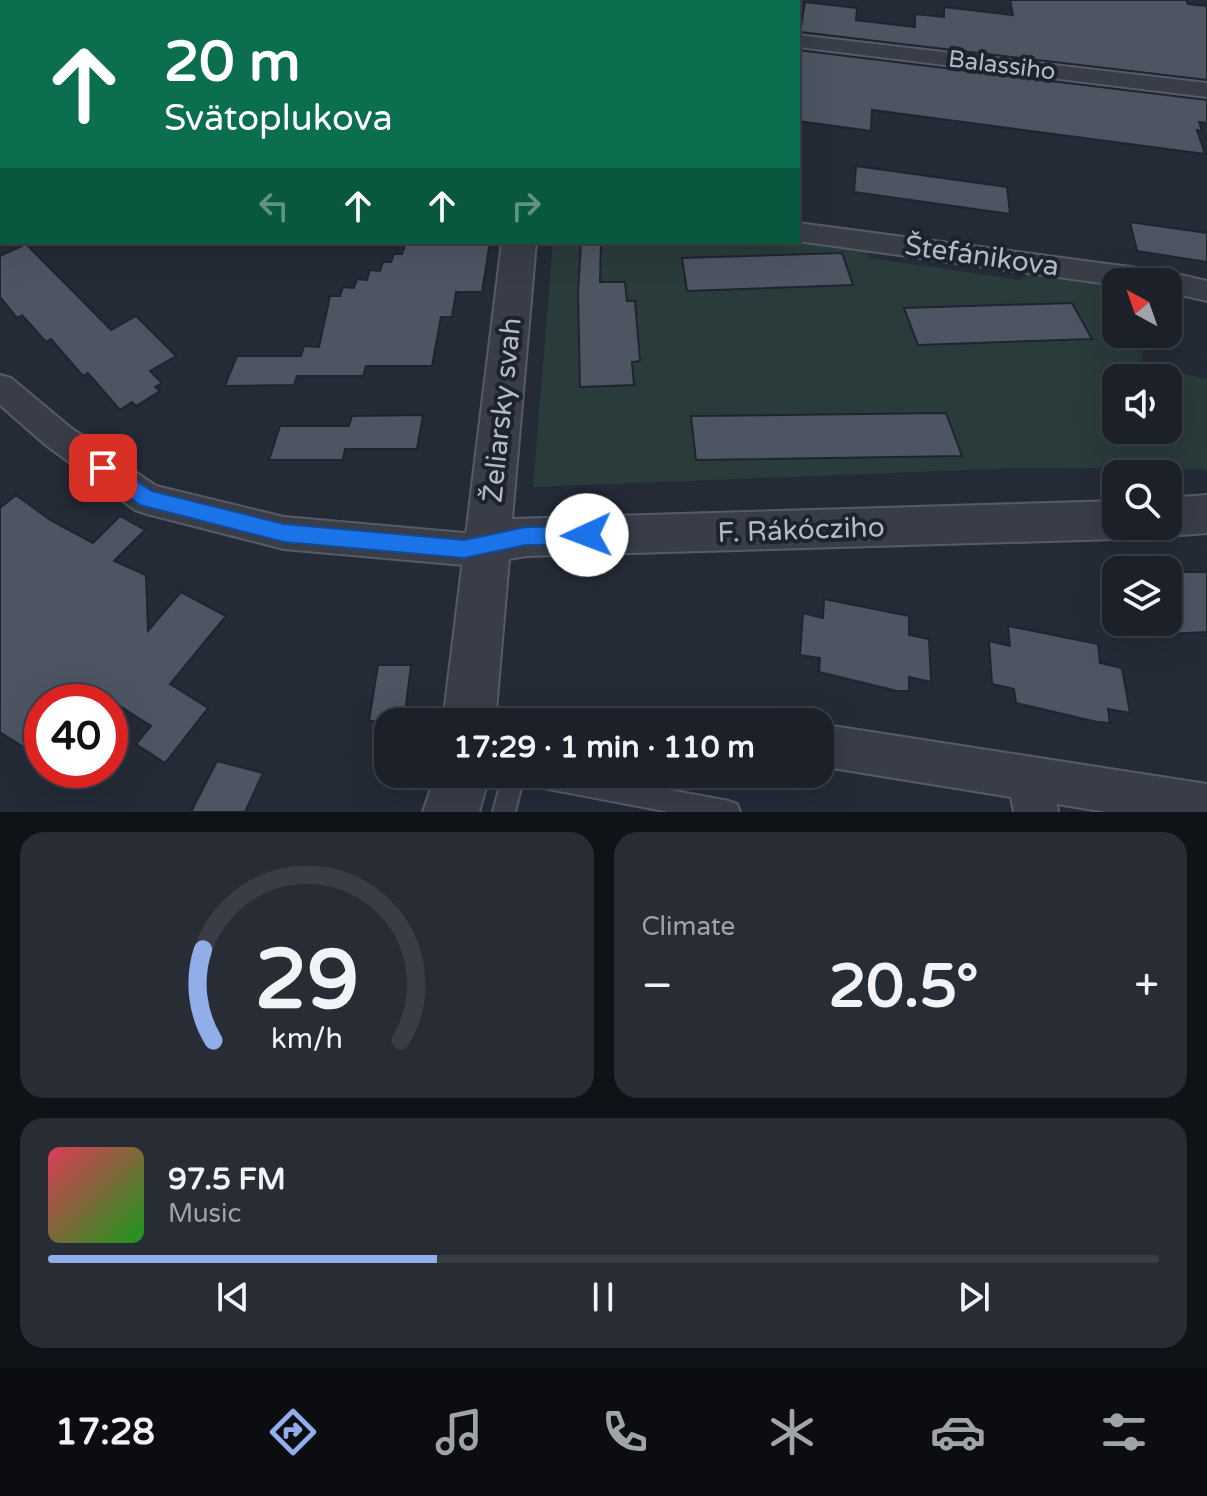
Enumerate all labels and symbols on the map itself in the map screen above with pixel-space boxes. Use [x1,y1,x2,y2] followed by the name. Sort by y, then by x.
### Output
[947,45,1057,86] street label: Balassiho
[903,228,1061,284] street label: Štefánikova
[1102,268,1182,348] north arrow
[475,316,529,504] street label: Želiarsky svah
[69,434,137,502] pin
[545,493,629,577] position arrow
[717,510,885,550] street label: F. Rákócziho
[24,684,128,788] speed limit sign: 40

